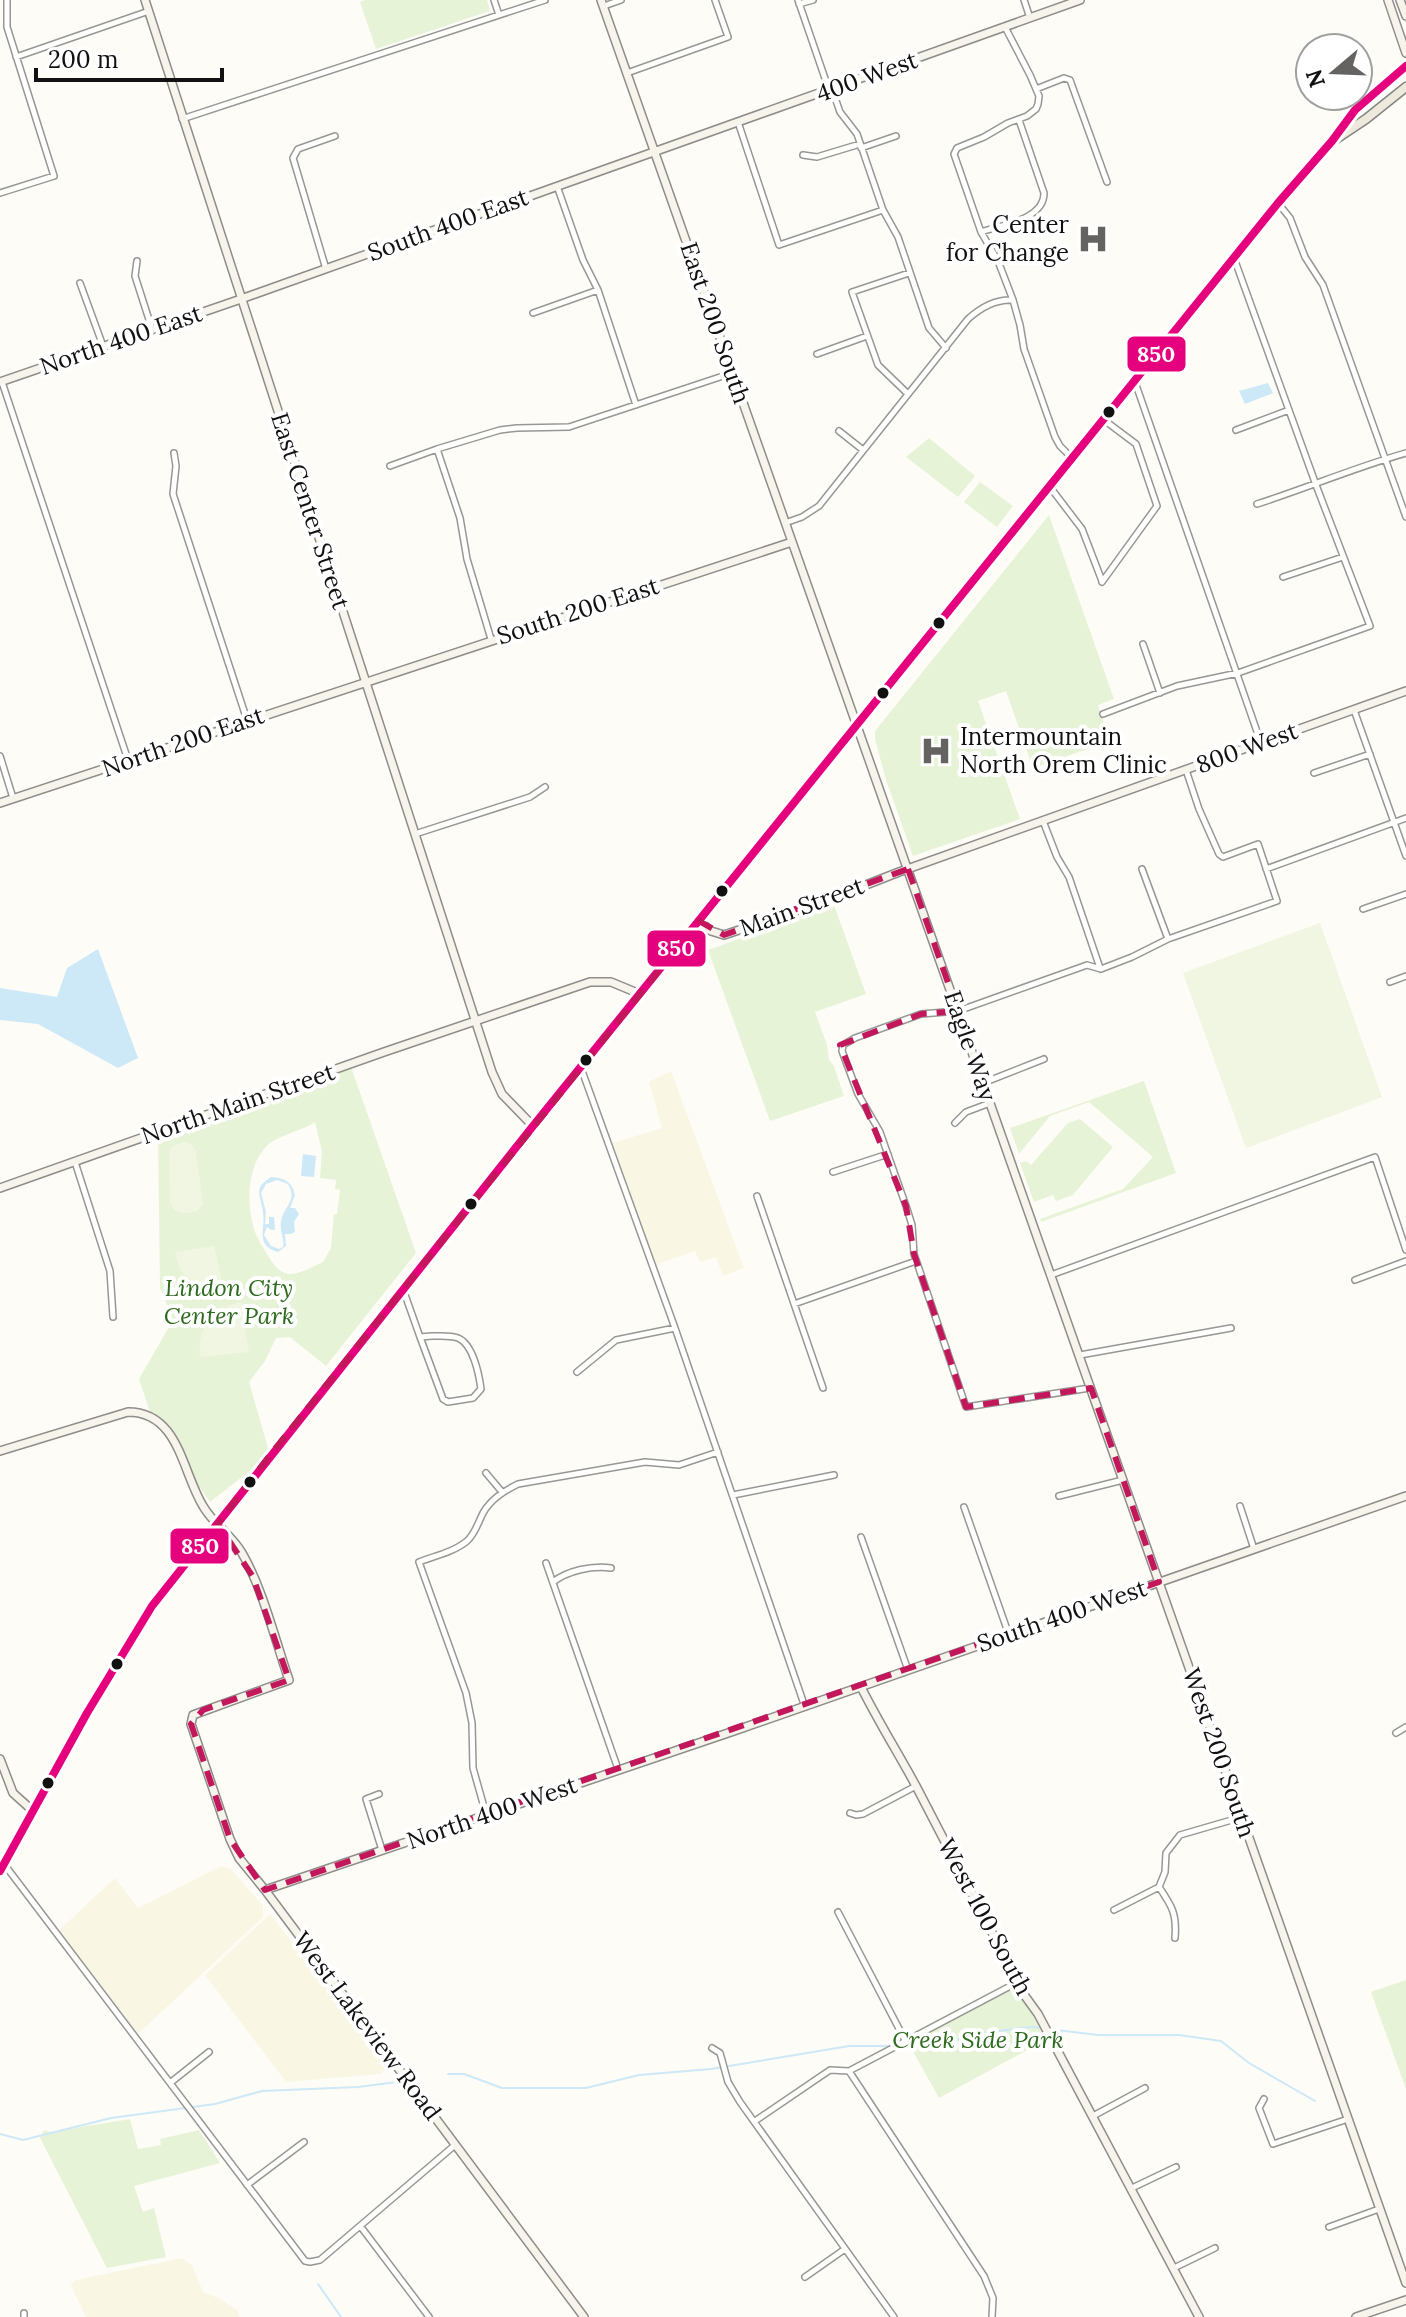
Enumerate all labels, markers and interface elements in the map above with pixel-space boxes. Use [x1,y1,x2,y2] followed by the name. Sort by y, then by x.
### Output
[36,32,222,82] scale bar
[1294,32,1374,112] north arrow
[48,44,118,75] text: 200 m
[812,44,922,109] street label: 400 West
[1299,66,1331,91] text: N
[363,181,533,268] street label: South 400 East
[946,209,1070,268] place label: Center for Change
[1076,222,1110,256] hospital icon: Center for Change
[673,238,758,408] street label: East 200 South
[36,297,207,382] street label: North 400 East
[1126,335,1187,373] line badge: 850
[1137,340,1175,368] text: 850
[1101,404,1117,420] unlabelled marker
[264,408,357,614] street label: East Center Street
[493,570,664,651] street label: South 200 East
[931,615,947,631] unlabelled marker
[875,685,891,701] unlabelled marker
[98,699,269,784] street label: North 200 East
[1192,715,1303,780] street label: 800 West
[960,721,1167,780] place label: Intermountain North Orem Clinic
[919,734,953,768] hospital icon: Intermountain North Orem Clinic
[735,869,869,943] street label: Main Street
[714,883,730,899] unlabelled marker
[646,929,707,968] line badge: 850
[657,934,695,962] text: 850
[937,987,1004,1105] street label: Eagle Way
[578,1052,594,1068] unlabelled marker
[137,1056,339,1151] street label: North Main Street
[463,1196,479,1212] unlabelled marker
[164,1272,294,1331] park label: Lindon City Center Park
[242,1474,258,1490] unlabelled marker
[169,1527,230,1565] line badge: 850
[181,1532,219,1560] text: 850
[973,1572,1151,1659] street label: South 400 West
[109,1656,125,1672] unlabelled marker
[1176,1664,1263,1842] street label: West 200 South
[403,1769,582,1856] street label: North 400 West
[40,1775,56,1791] unlabelled marker
[931,1833,1040,2000] street label: West 100 South
[286,1925,448,2126] street label: West Lakeview Road
[892,2024,1064,2055] park label: Creek Side Park

